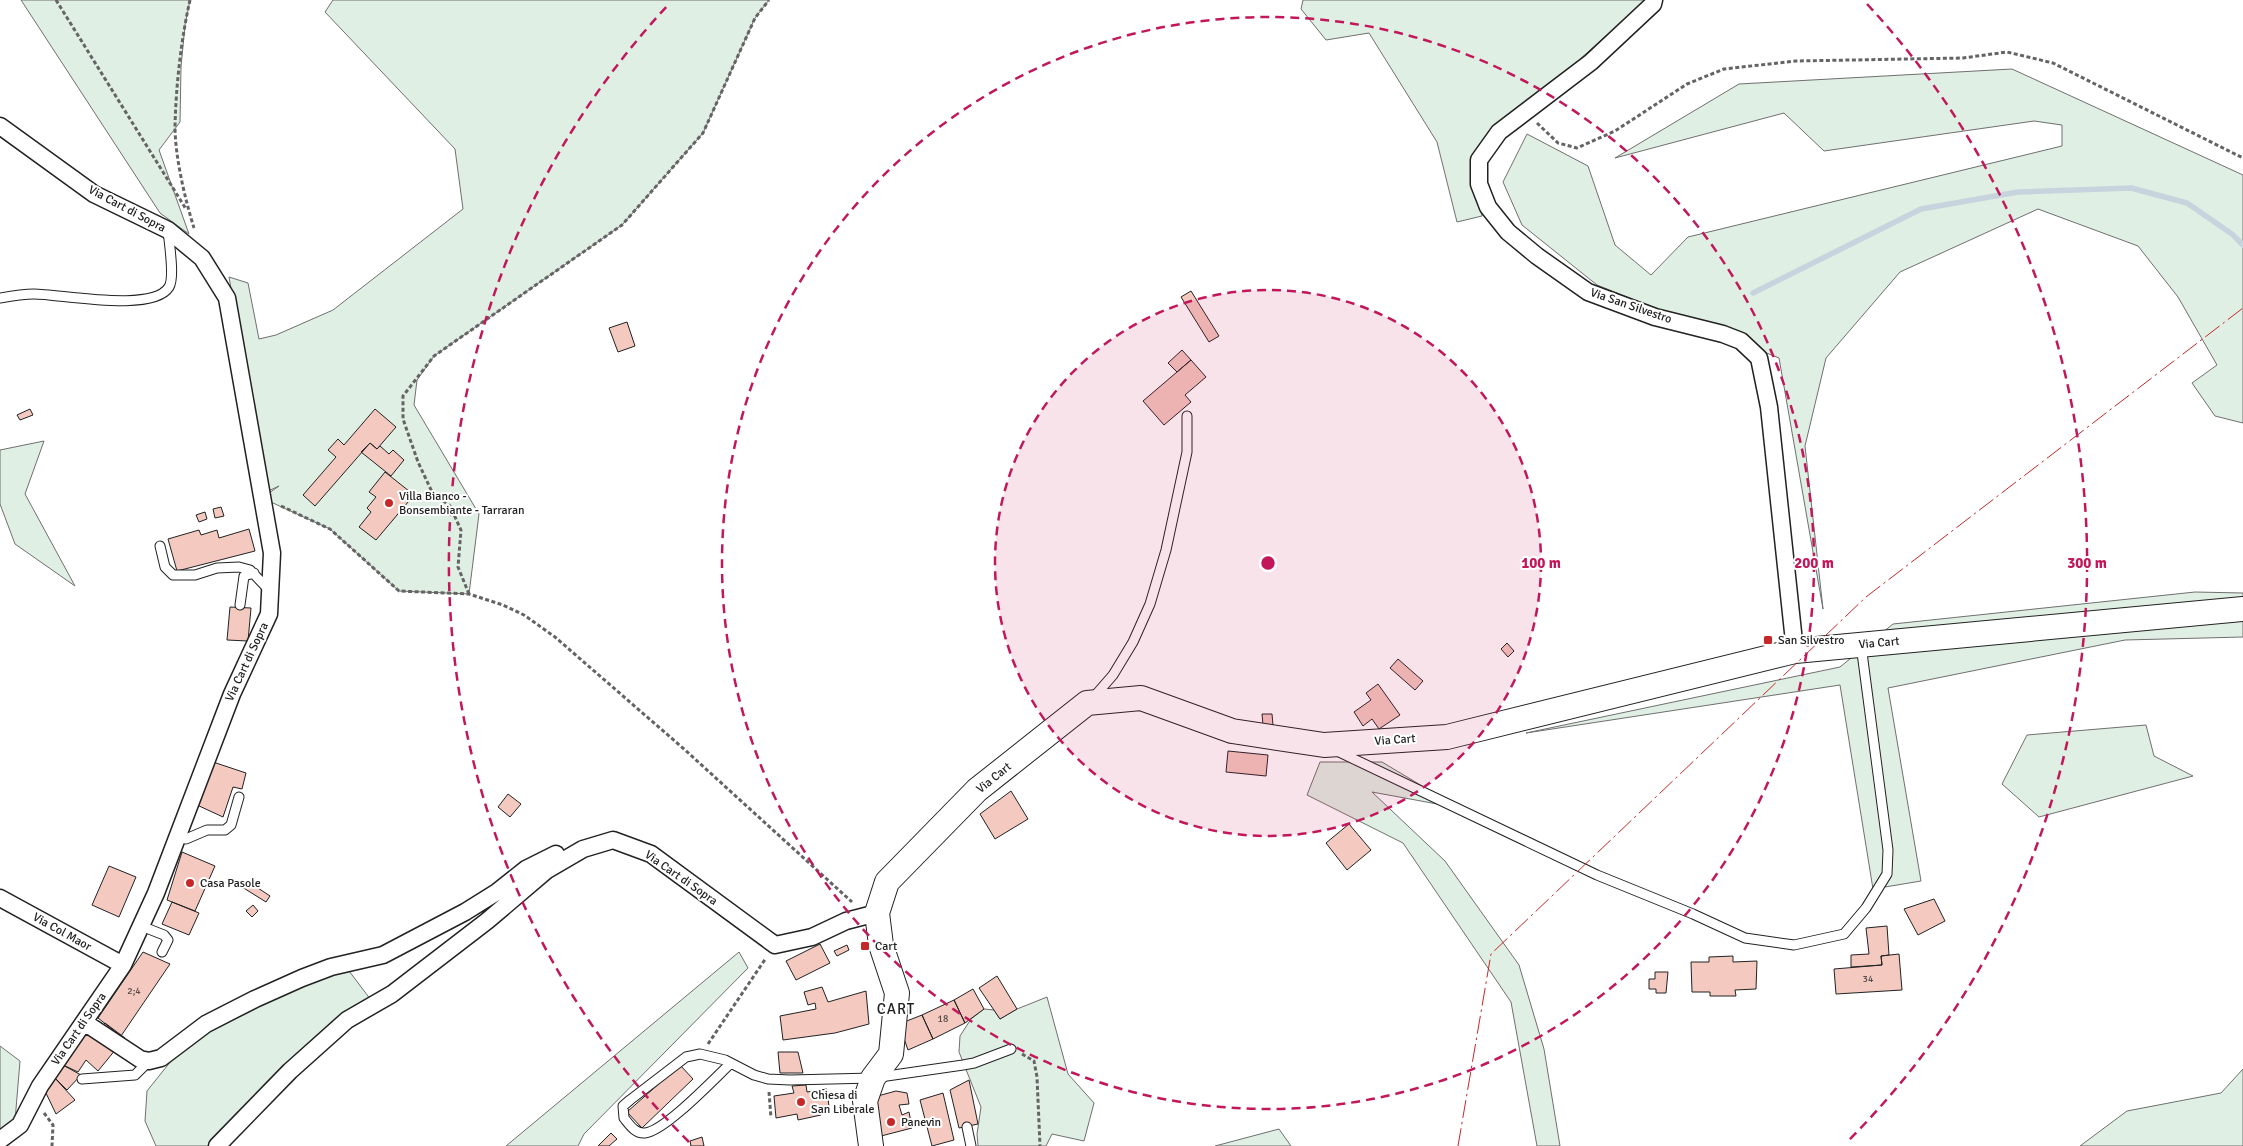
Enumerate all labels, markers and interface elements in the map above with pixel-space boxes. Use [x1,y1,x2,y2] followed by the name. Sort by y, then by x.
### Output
[86,182,168,236] street label: Via Cart di Sopra
[1588,285,1674,327] street label: Via San Silvestro
[399,489,525,518] place label: Villa Bianco - Bonsembiante - Tarraran
[383,497,395,509] marker: Villa Bianco - Bonsembiante - Tarraran
[1259,554,1277,572] centre of rings
[1521,554,1561,572] text: 100 m
[1794,554,1834,572] text: 200 m
[2067,554,2107,572] text: 300 m
[222,620,272,704] street label: Via Cart di Sopra
[1778,633,1844,648] place label: San Silvestro
[1762,634,1774,646] marker: San Silvestro
[1858,634,1900,652] street label: Via Cart
[1374,731,1416,749] street label: Via Cart
[973,759,1015,797] street label: Via Cart
[642,847,720,909] street label: Via Cart di Sopra
[200,876,261,891] place label: Casa Pasole
[184,877,196,889] marker: Casa Pasole
[30,910,94,955] street label: Via Col Maor
[875,939,897,954] place label: Cart
[859,940,871,952] marker: Cart
[1863,973,1874,985] house number: 34
[127,985,141,997] house number: 2;4
[48,990,110,1068] street label: Via Cart di Sopra
[877,1000,915,1018] district label: CART
[938,1013,948,1025] house number: 18
[811,1088,874,1117] place label: Chiesa di San Liberale
[795,1096,807,1108] marker: Chiesa di San Liberale
[901,1115,941,1130] place label: Panevin
[885,1116,897,1128] marker: Panevin

